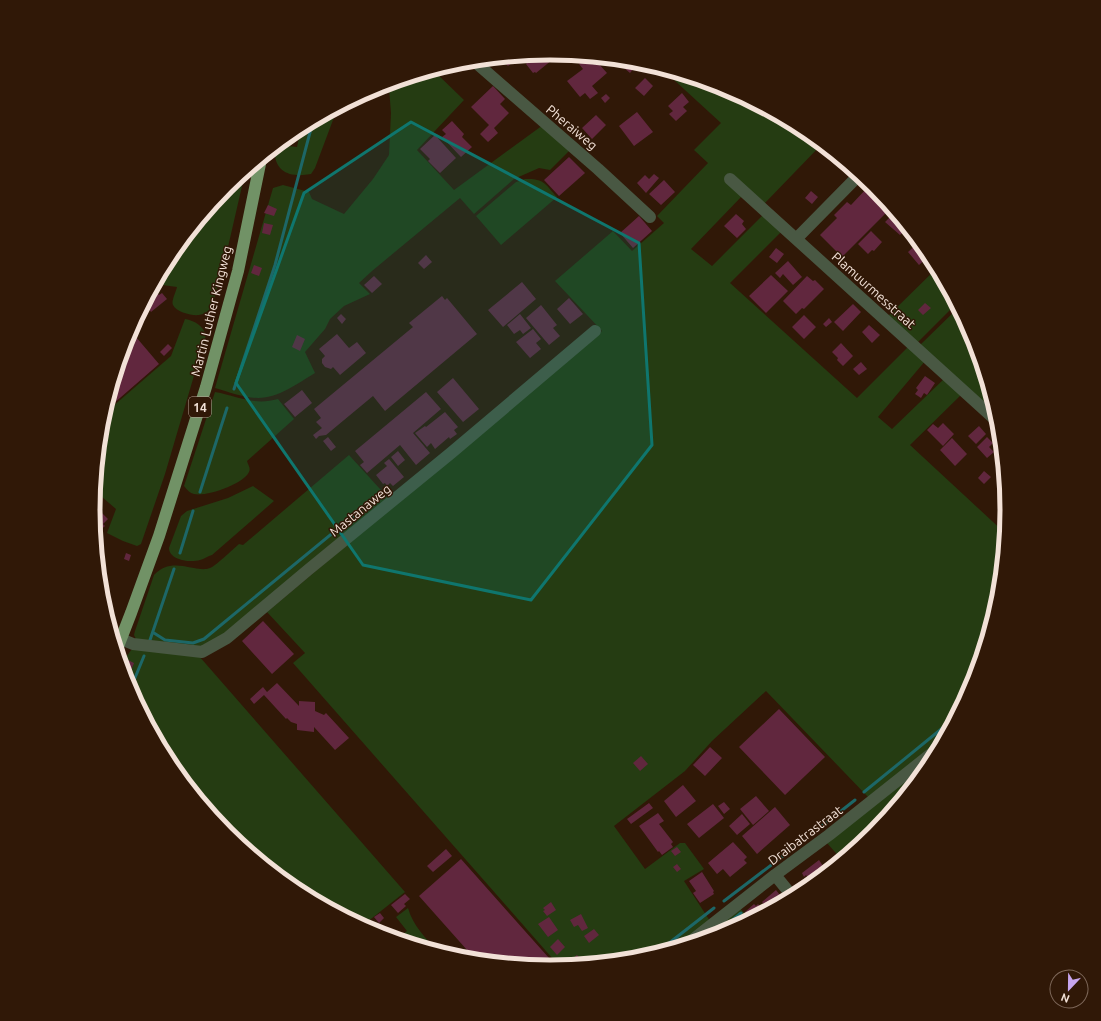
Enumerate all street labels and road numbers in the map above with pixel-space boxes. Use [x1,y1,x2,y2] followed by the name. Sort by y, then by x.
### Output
[544,102,600,152] street label: Pheraiweg
[188,244,234,378] street label: Martin Luther Kingweg
[830,249,918,331] street label: Plamuurmesstraat
[189,397,211,417] road number: 14
[327,481,393,539] street label: Mastanaweg
[765,803,845,867] street label: Draibatrastraat

